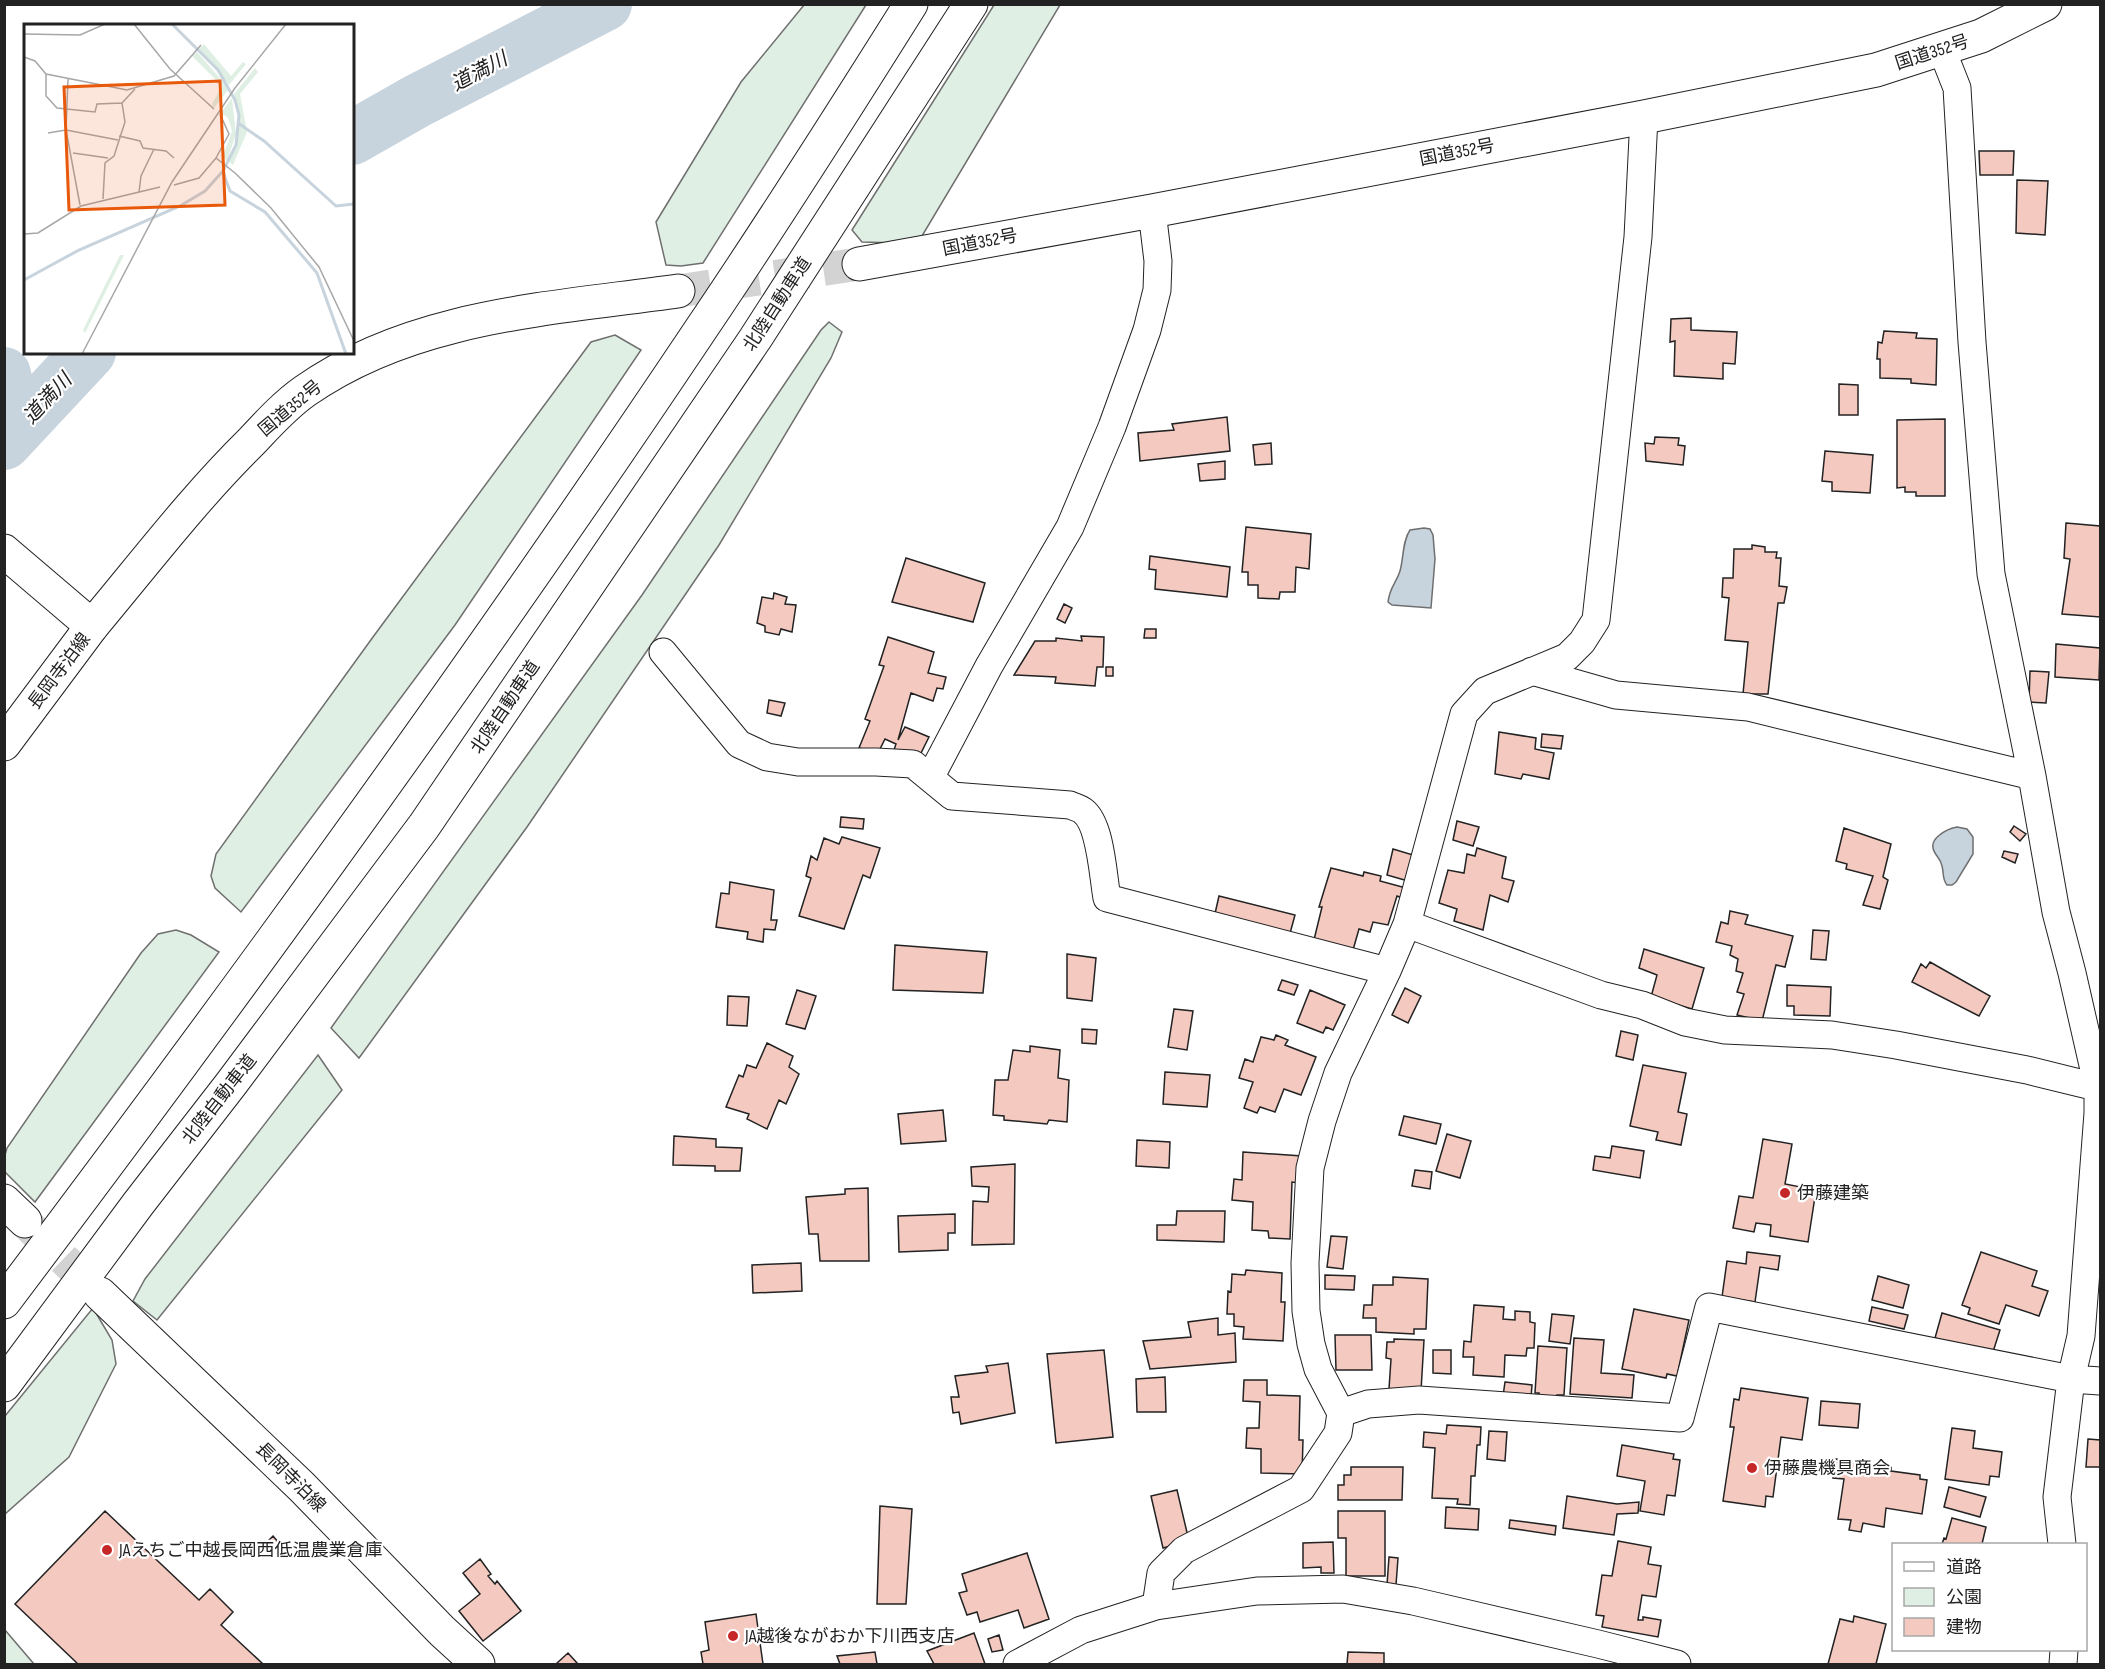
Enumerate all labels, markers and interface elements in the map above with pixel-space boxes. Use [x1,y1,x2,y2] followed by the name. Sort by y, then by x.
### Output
[24,24,354,354] inset map
[1893,31,1972,74] street label: 国道352号
[447,46,513,97] water label: 道満川
[1418,135,1496,170] street label: 国道352号
[941,225,1019,260] street label: 国道352号
[739,253,816,355] street label: 北陸自動車道
[18,367,78,429] water label: 道満川
[254,376,326,441] street label: 国道352号
[24,629,95,714] street label: 長岡寺泊線
[467,657,544,758] street label: 北陸自動車道
[178,1050,261,1148] street label: 北陸自動車道
[1797,1183,1869,1204] place label: 伊藤建築
[1778,1186,1792,1200] marker: 伊藤建築
[251,1438,330,1517] street label: 長岡寺泊線
[1764,1458,1890,1479] place label: 伊藤農機具商会
[1745,1461,1759,1475] marker: 伊藤農機具商会
[118,1540,382,1561] place label: JAえちご中越長岡西低温農業倉庫
[100,1543,114,1557] marker: JAえちご中越長岡西低温農業倉庫
[1892,1543,2087,1651] legend
[1946,1557,1982,1578] text: 道路
[1946,1587,1982,1608] text: 公園
[1946,1617,1982,1638] text: 建物
[744,1626,954,1647] place label: JA越後ながおか下川西支店
[726,1629,740,1643] marker: JA越後ながおか下川西支店

